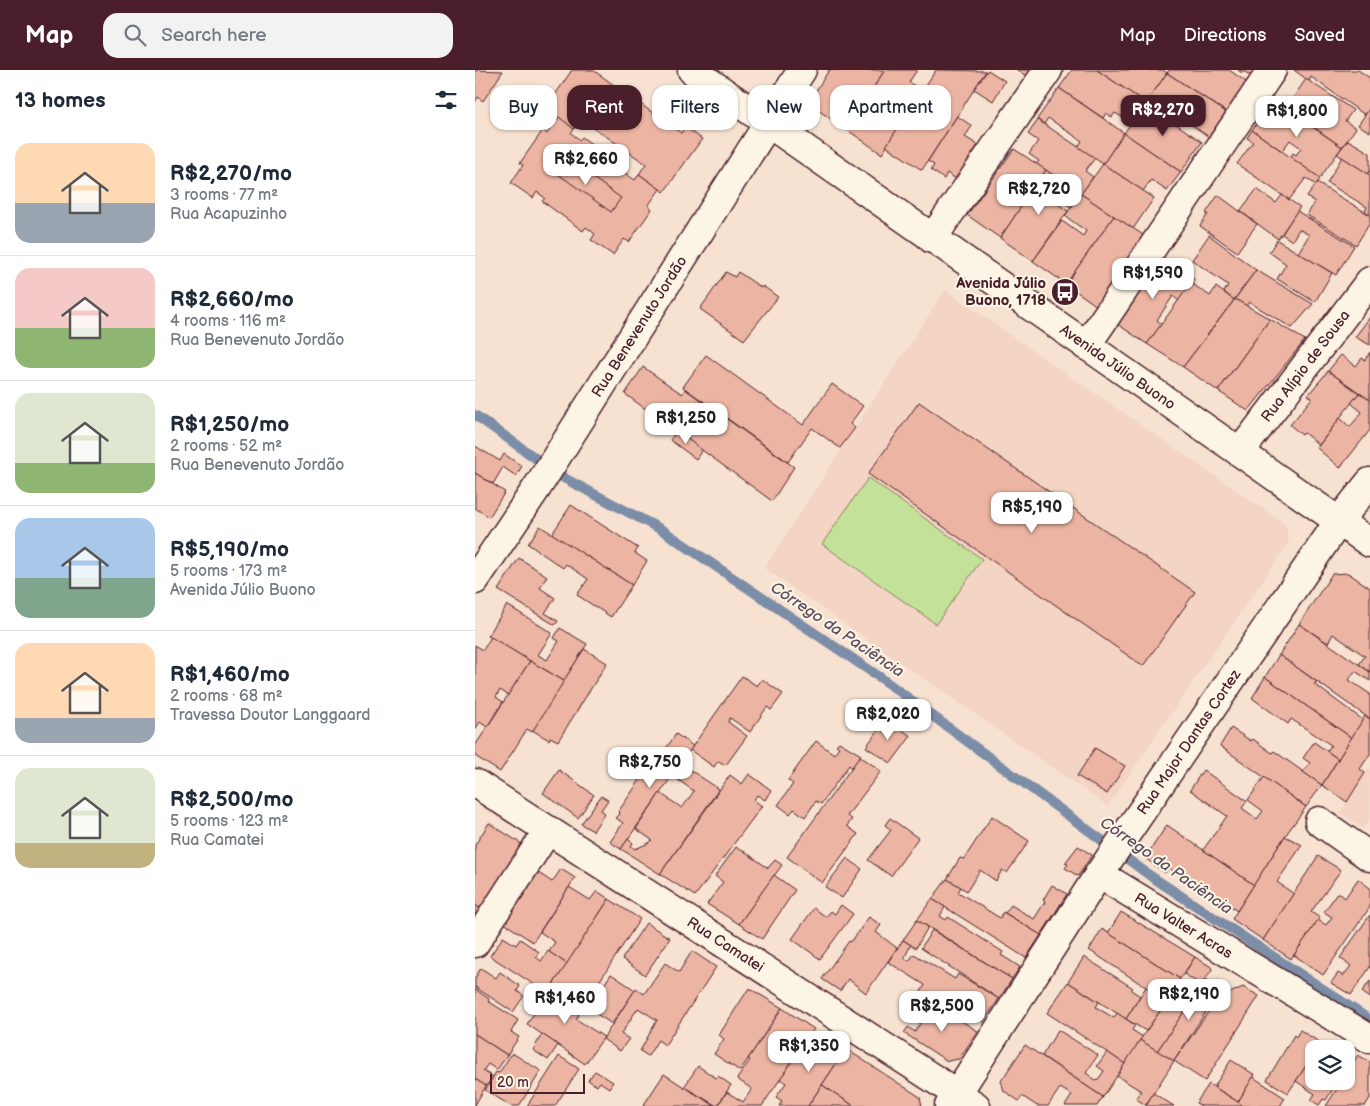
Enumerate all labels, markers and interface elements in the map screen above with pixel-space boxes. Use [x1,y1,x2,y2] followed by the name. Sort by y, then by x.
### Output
[103,13,453,58] search box
[25,21,73,50] text: Map
[121,21,149,49] icon: search
[161,24,267,47] text: Search here
[1120,25,1156,46] text: Map
[1184,25,1266,46] text: Directions
[1294,25,1345,46] text: Saved
[490,85,557,130] chip: Buy
[567,85,642,130] chip: Rent
[652,85,738,130] chip: Filters
[748,85,820,130] chip: New
[830,85,951,130] chip: Apartment
[432,86,460,114] icon: filters
[15,88,106,113] text: 13 homes
[1117,94,1209,137] pin: R$2,270
[1251,96,1343,138] pin: R$1,800
[1132,101,1194,120] text: R$2,270
[1266,102,1328,121] text: R$1,800
[540,144,632,186] pin: R$2,660
[554,150,618,169] text: R$2,660
[170,161,292,186] text: R$2,270/mo
[55,163,115,223] icon: home
[993,174,1085,216] pin: R$2,720
[1008,180,1070,199] text: R$2,720
[170,186,278,205] text: 3 rooms · 77 m²
[170,205,287,224] text: Rua Acapuzinho
[587,252,691,401] street label: Rua Benevenuto Jordão
[1107,258,1199,300] pin: R$1,590
[1123,264,1183,283] text: R$1,590
[955,274,1046,310] place label: Avenida Júlio Buono, 1718
[1050,277,1080,307] bus stop icon: Avenida Júlio Buono, 1718
[170,287,294,312] text: R$2,660/mo
[55,288,115,348] icon: home
[1257,306,1354,426] street label: Rua Alípio de Sousa
[170,312,286,331] text: 4 rooms · 116 m²
[1056,320,1179,414] street label: Avenida Júlio Buono
[170,331,344,350] text: Rua Benevenuto Jordão
[640,402,732,445] pin: R$1,250
[656,409,716,428] text: R$1,250
[170,412,289,437] text: R$1,250/mo
[55,413,115,473] icon: home
[170,437,282,456] text: 2 rooms · 52 m²
[170,456,344,475] text: Rua Benevenuto Jordão
[986,492,1078,534] pin: R$5,190
[1002,498,1062,517] text: R$5,190
[170,537,289,562] text: R$5,190/mo
[55,538,115,598] icon: home
[170,562,287,581] text: 5 rooms · 173 m²
[767,578,907,682] water label: Córrego da Paciência
[170,581,316,600] text: Avenida Júlio Buono
[170,662,290,687] text: R$1,460/mo
[55,663,115,723] icon: home
[1133,665,1245,818] street label: Rua Major Dantas Cortez
[170,687,283,706] text: 2 rooms · 68 m²
[842,698,934,741] pin: R$2,020
[856,705,920,724] text: R$2,020
[170,706,371,725] text: Travessa Doutor Langgaard
[604,746,696,789] pin: R$2,750
[619,753,681,772] text: R$2,750
[170,787,293,812] text: R$2,500/mo
[55,788,115,848] icon: home
[170,812,288,831] text: 5 rooms · 123 m²
[1096,813,1236,919] water label: Córrego da Paciência
[170,831,264,850] text: Rua Camatei
[1131,888,1237,963] street label: Rua Valter Acras
[683,913,768,976] street label: Rua Camatei
[1143,978,1235,1021] pin: R$2,190
[519,982,611,1025] pin: R$1,460
[1159,985,1219,1004] text: R$2,190
[535,989,595,1008] text: R$1,460
[896,990,988,1033] pin: R$2,500
[910,997,974,1016] text: R$2,500
[763,1030,855,1073] pin: R$1,350
[779,1037,839,1056] text: R$1,350
[1305,1040,1355,1090] map controls
[1305,1040,1355,1090] button: layers
[490,1071,585,1094] scale bar
[497,1074,529,1091] text: 20 m

